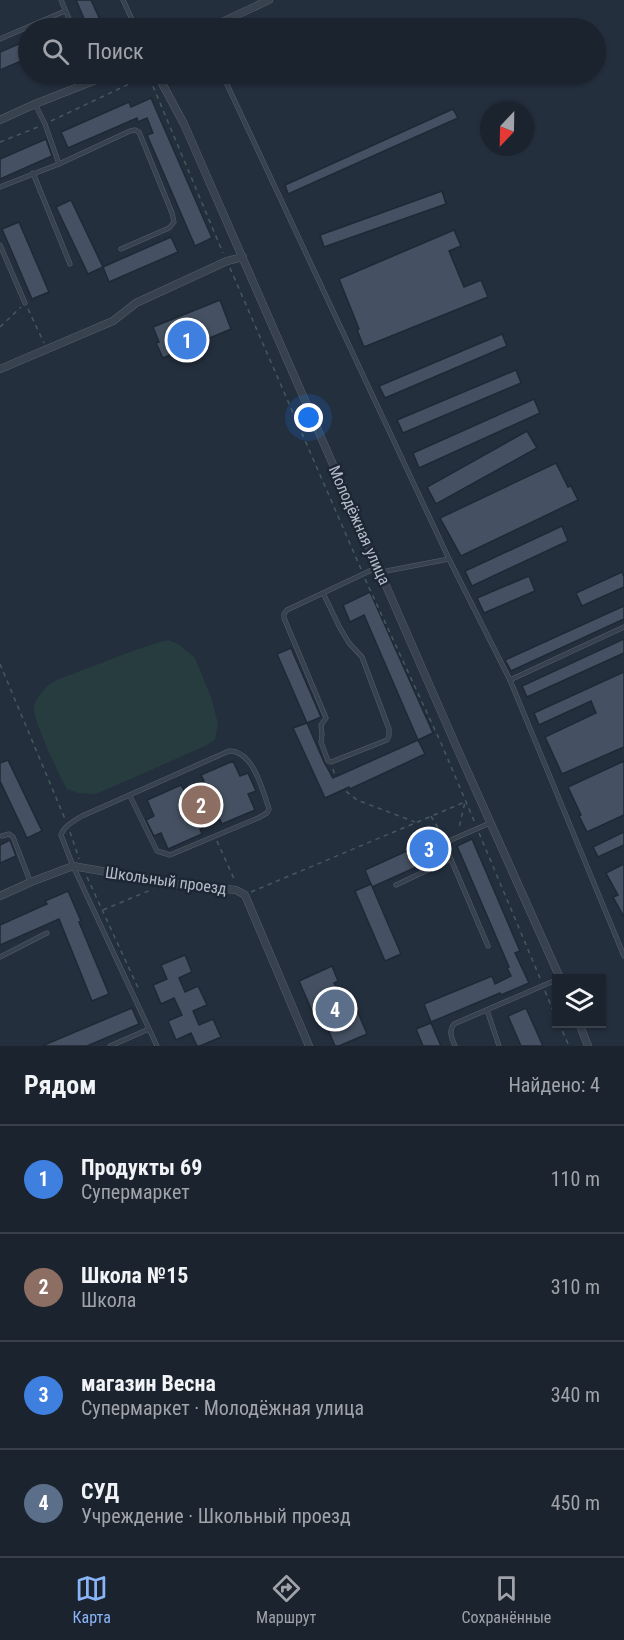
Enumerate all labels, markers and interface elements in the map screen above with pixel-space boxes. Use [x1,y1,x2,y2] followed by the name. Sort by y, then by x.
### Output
[18,18,606,84] search box
[39,35,72,68] icon: search
[87,39,144,64] text: Поиск
[480,102,534,156] north arrow
[168,318,207,362] pin: 1
[294,403,323,432] your location
[325,463,394,588] street label: Молодёжная улица
[182,782,220,828] pin: 2
[410,826,448,872] pin: 3
[104,863,228,898] street label: Школьный проезд
[552,974,606,1028] map controls
[552,974,606,1028] button: layers
[316,986,354,1032] pin: 4
[24,1070,96,1100] text: Рядом
[508,1073,600,1097] text: Найдено: 4
[81,1155,202,1180] text: Продукты 69
[38,1167,49,1191] text: 1
[551,1167,600,1191] text: 110 m
[81,1180,190,1204] text: Супермаркет
[81,1263,188,1288] text: Школа №15
[38,1275,49,1299] text: 2
[551,1275,600,1299] text: 310 m
[81,1288,136,1312] text: Школа
[81,1371,216,1396] text: магазин Весна
[38,1383,49,1407] text: 3
[551,1383,600,1407] text: 340 m
[81,1396,364,1420] text: Супермаркет · Молодёжная улица
[81,1479,119,1504] text: СУД
[38,1491,49,1515] text: 4
[551,1491,600,1515] text: 450 m
[81,1504,351,1528] text: Учреждение · Школьный проезд
[73,1572,111,1627] tab: Карта
[256,1572,316,1627] tab: Маршрут
[462,1572,551,1627] tab: Сохранённые

